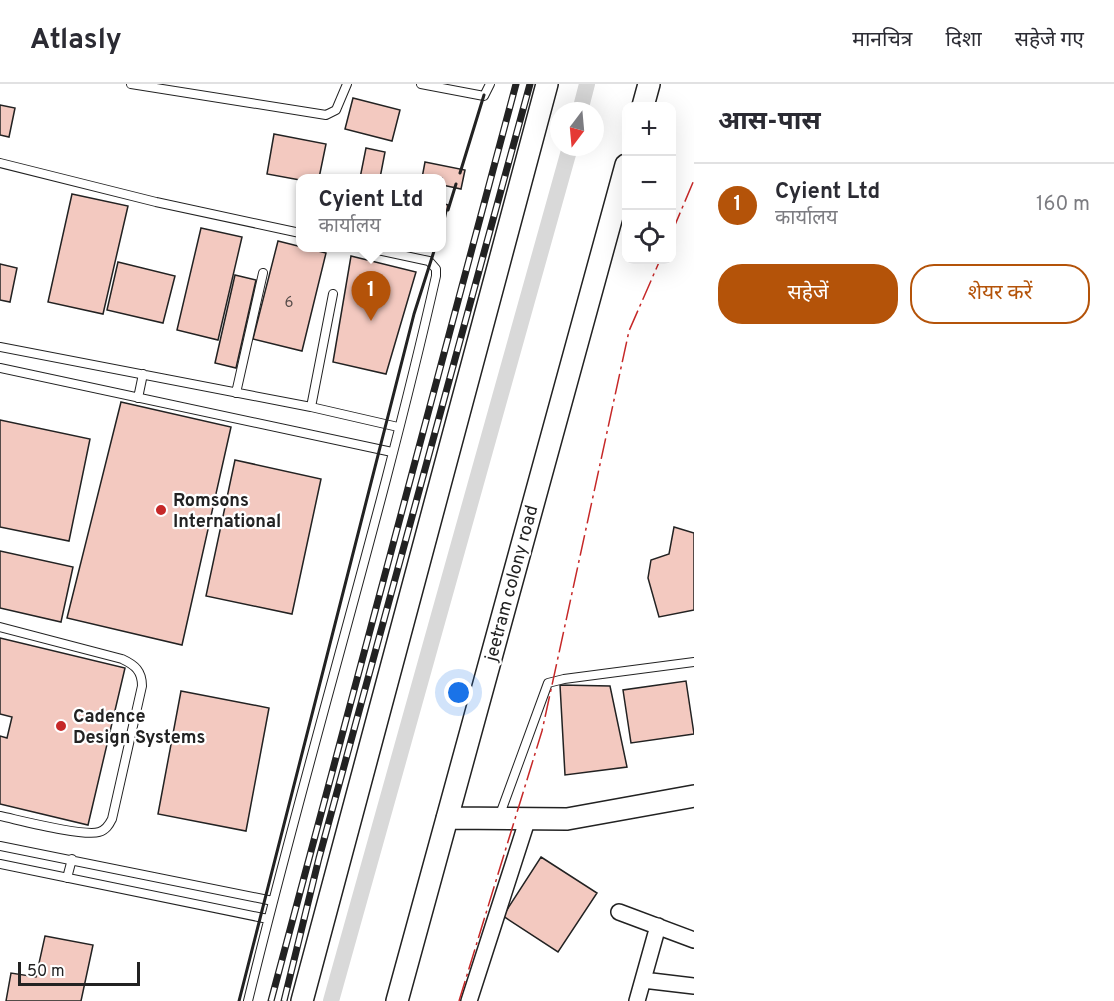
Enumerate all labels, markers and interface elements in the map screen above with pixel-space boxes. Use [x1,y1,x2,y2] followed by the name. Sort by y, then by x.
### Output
[30,23,122,59] text: Atlasly
[852,27,912,54] text: मानचित्र
[945,27,982,54] text: दिशा
[1015,27,1084,54] text: सहेजे गए
[550,102,604,156] north arrow
[622,102,676,264] map controls
[622,102,676,156] button: +
[718,106,821,139] text: आस-पास
[622,156,676,210] button: −
[296,174,446,252] popup
[775,179,880,206] text: Cyient Ltd
[318,187,424,214] text: Cyient Ltd
[734,192,742,218] text: 1
[1036,192,1090,218] text: 160 m
[775,206,837,232] text: कार्यालय
[622,210,676,264] button: locate
[318,214,381,240] text: कार्यालय
[718,264,898,324] button: सहेजें
[910,264,1090,324] button: शेयर करें
[352,272,391,321] pin: 1
[285,294,294,313] house number: 6
[173,490,281,534] place label: Romsons International
[154,503,168,517] marker: Romsons International
[480,503,544,665] street label: jeetram colony road
[444,678,473,707] your location
[73,706,205,750] place label: Cadence Design Systems
[54,719,68,733] marker: Cadence Design Systems
[18,959,140,986] scale bar
[27,962,65,982] text: 50 m

